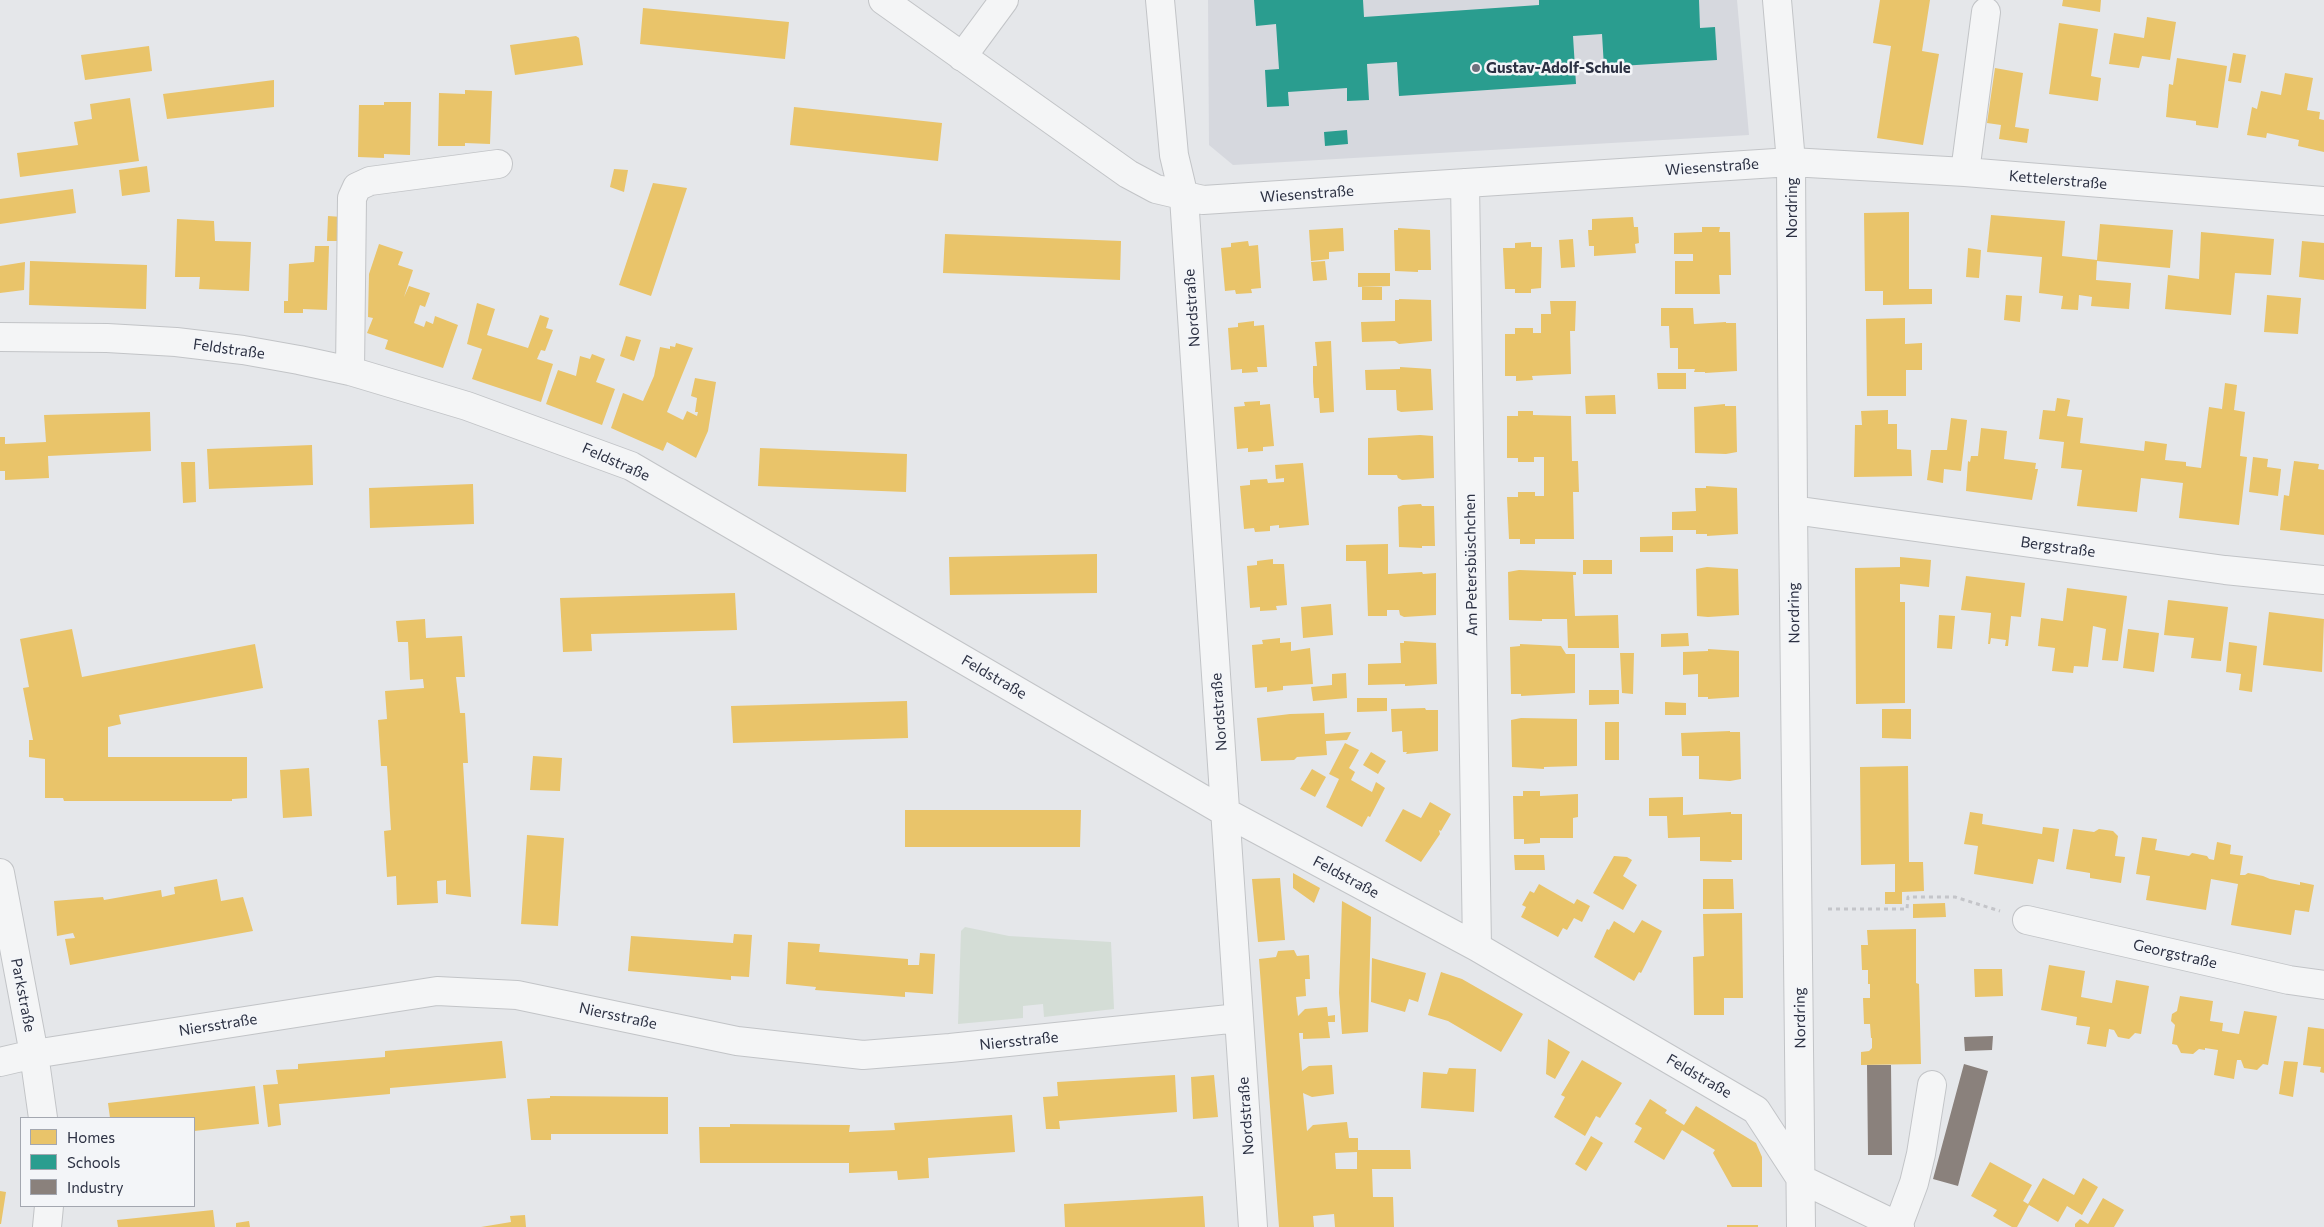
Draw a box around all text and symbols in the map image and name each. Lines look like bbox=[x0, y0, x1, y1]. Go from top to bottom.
place label: Gustav-Adolf-Schule bbox=[1486, 59, 1631, 77]
marker: Gustav-Adolf-Schule bbox=[1470, 62, 1482, 74]
street label: Wiesenstraße bbox=[1664, 155, 1760, 179]
street label: Kettelerstraße bbox=[2008, 167, 2108, 193]
street label: Nordring bbox=[1783, 177, 1801, 239]
street label: Wiesenstraße bbox=[1259, 182, 1355, 206]
street label: Nordstraße bbox=[1180, 268, 1204, 348]
street label: Feldstraße bbox=[192, 335, 266, 363]
street label: Feldstraße bbox=[579, 439, 653, 485]
street label: Am Petersbüschchen bbox=[1461, 494, 1481, 636]
street label: Bergstraße bbox=[2019, 533, 2097, 561]
street label: Nordring bbox=[1784, 582, 1804, 644]
street label: Feldstraße bbox=[958, 651, 1030, 703]
street label: Nordstraße bbox=[1207, 672, 1231, 752]
street label: Feldstraße bbox=[1310, 852, 1382, 902]
street label: Georgstraße bbox=[2131, 936, 2219, 972]
street label: Parkstraße bbox=[7, 956, 39, 1034]
street label: Nordring bbox=[1790, 987, 1810, 1049]
street label: Niersstraße bbox=[577, 999, 659, 1033]
street label: Niersstraße bbox=[177, 1010, 259, 1040]
street label: Niersstraße bbox=[979, 1028, 1059, 1054]
street label: Feldstraße bbox=[1663, 1050, 1735, 1102]
street label: Nordstraße bbox=[1234, 1076, 1258, 1156]
legend bbox=[20, 1117, 195, 1207]
text: Homes bbox=[67, 1128, 115, 1146]
text: Schools bbox=[67, 1153, 120, 1171]
text: Industry bbox=[67, 1178, 124, 1196]

